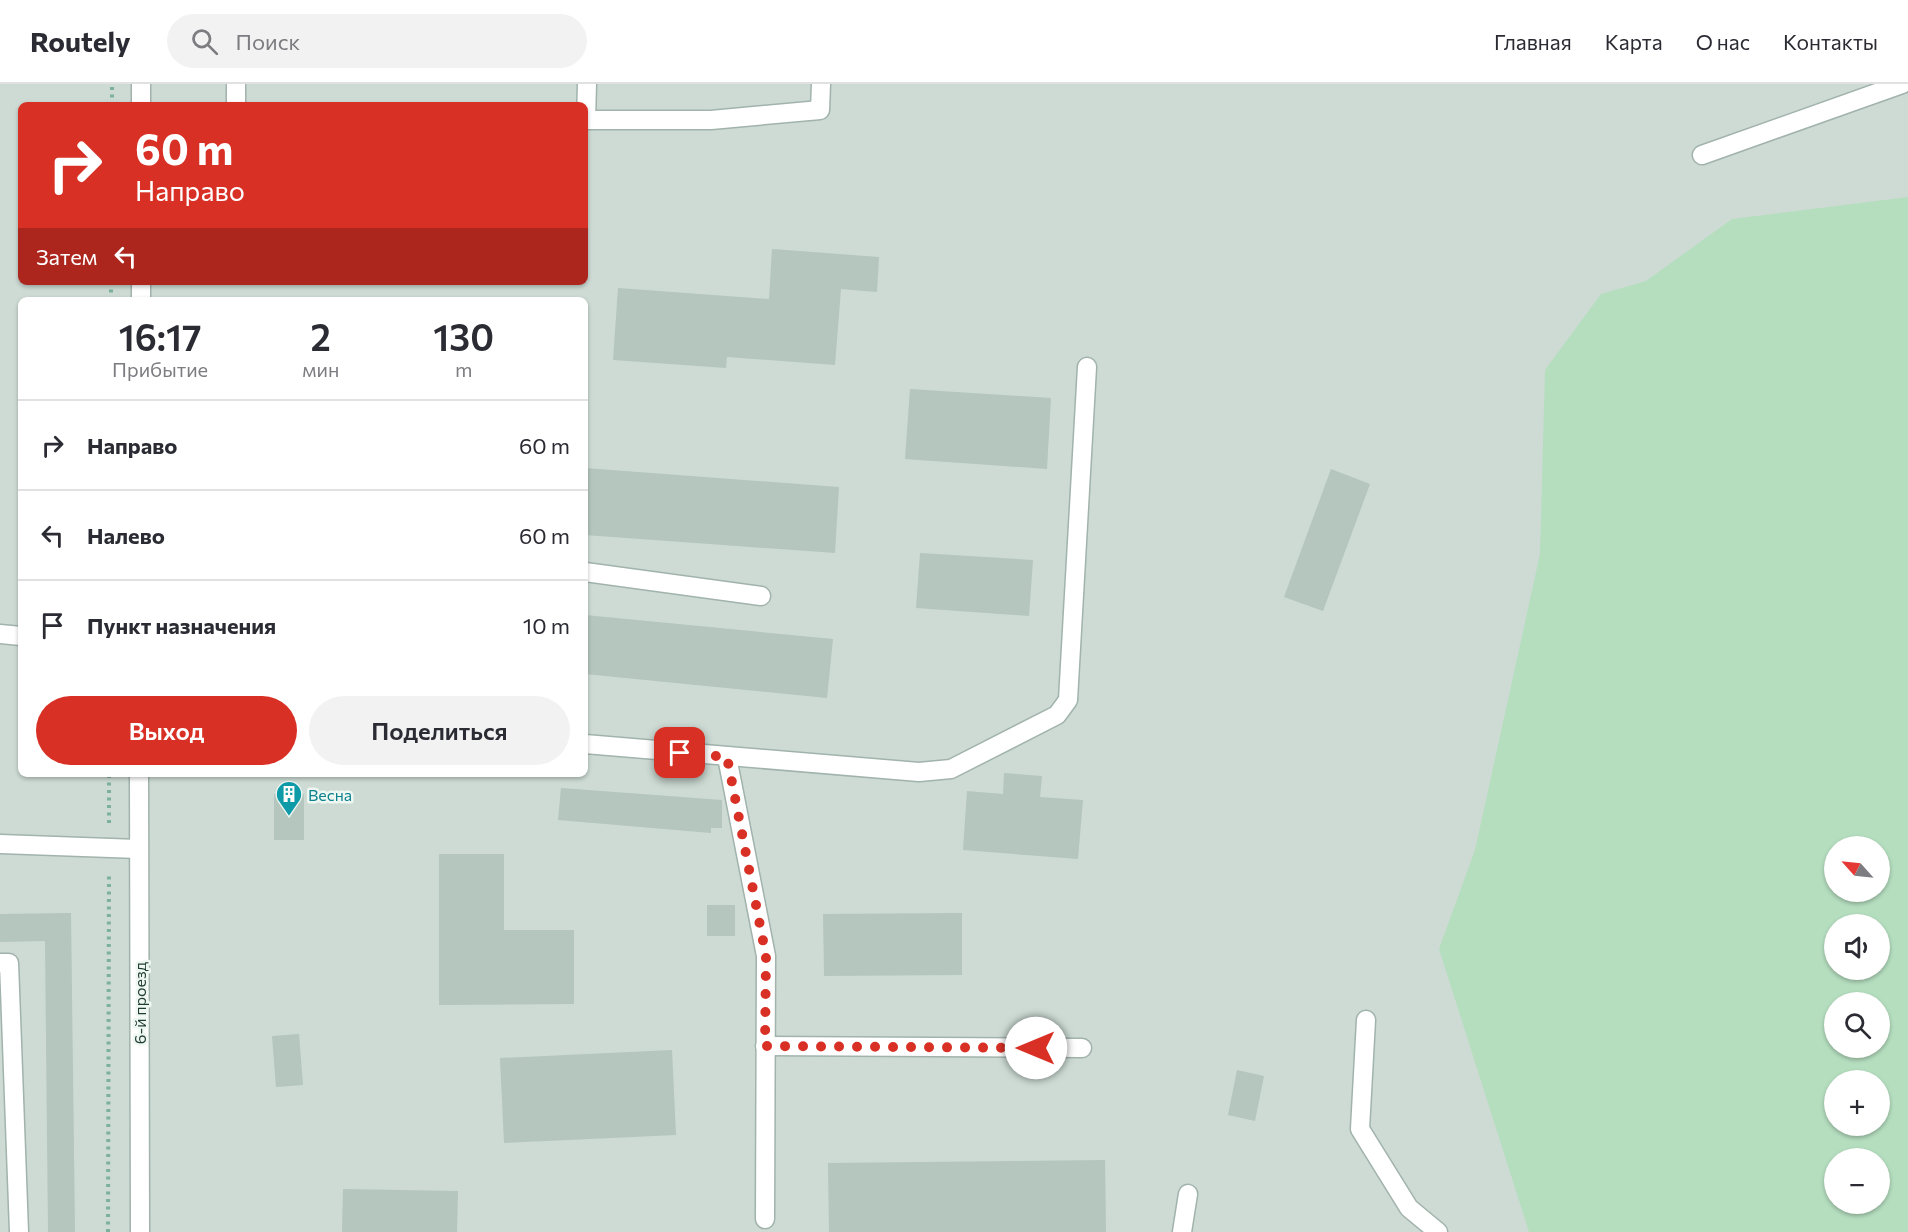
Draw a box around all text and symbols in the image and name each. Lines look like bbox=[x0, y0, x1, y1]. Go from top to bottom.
search box bbox=[167, 14, 587, 68]
text: Routely bbox=[30, 24, 131, 58]
icon: search bbox=[188, 25, 221, 58]
text: Поиск bbox=[236, 28, 300, 55]
text: Главная bbox=[1494, 29, 1572, 54]
text: Карта bbox=[1605, 29, 1663, 54]
text: О нас bbox=[1696, 29, 1750, 54]
text: Контакты bbox=[1783, 29, 1878, 54]
text: 60 m bbox=[135, 122, 234, 174]
icon: right bbox=[36, 126, 114, 204]
text: Направо bbox=[135, 174, 245, 207]
icon: left bbox=[109, 240, 142, 273]
text: Затем bbox=[36, 243, 97, 270]
text: 16:17 bbox=[119, 314, 202, 358]
text: 2 bbox=[311, 314, 331, 358]
text: 130 bbox=[433, 314, 494, 358]
text: Прибытие bbox=[112, 357, 208, 381]
text: мин bbox=[302, 357, 339, 381]
text: m bbox=[455, 357, 472, 381]
icon: right bbox=[36, 429, 69, 462]
text: Направо bbox=[87, 432, 177, 459]
text: 60 m bbox=[519, 432, 570, 459]
icon: left bbox=[36, 519, 69, 552]
text: Налево bbox=[87, 522, 165, 549]
text: 60 m bbox=[519, 522, 570, 549]
icon: arrive bbox=[36, 609, 69, 642]
text: Пункт назначения bbox=[87, 612, 276, 639]
text: 10 m bbox=[523, 612, 570, 639]
button: Выход bbox=[36, 696, 297, 765]
button: Поделиться bbox=[309, 696, 570, 765]
pin bbox=[654, 727, 705, 778]
icon: arrive bbox=[663, 736, 696, 769]
building icon: Весна bbox=[274, 779, 304, 817]
place label: Весна bbox=[308, 785, 352, 804]
north arrow bbox=[1824, 836, 1890, 902]
map controls bbox=[1824, 836, 1890, 1214]
button: sound bbox=[1824, 914, 1890, 980]
street label: 6-й проезд bbox=[130, 961, 149, 1044]
button: search bbox=[1824, 992, 1890, 1058]
position arrow bbox=[1004, 1016, 1068, 1080]
button: + bbox=[1824, 1070, 1890, 1136]
button: − bbox=[1824, 1148, 1890, 1214]

